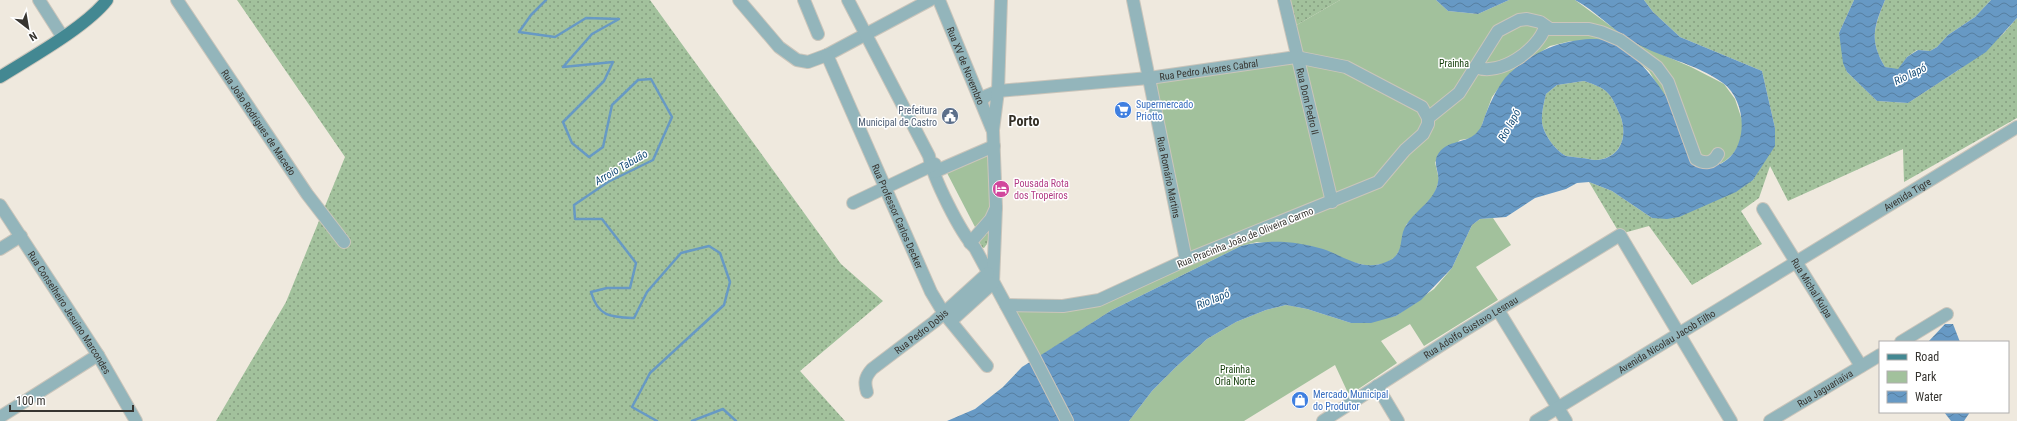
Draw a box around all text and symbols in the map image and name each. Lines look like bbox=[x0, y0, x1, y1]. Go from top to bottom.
north arrow bbox=[8, 8, 48, 48]
street label: Rua XV de Novembro bbox=[945, 25, 986, 106]
text: N bbox=[26, 29, 39, 44]
street label: Rua Pedro Alvares Cabral bbox=[1159, 57, 1259, 82]
park label: Prainha bbox=[1439, 58, 1469, 69]
water label: Rio Iapó bbox=[1892, 61, 1929, 88]
street label: Rua João Rodrigues de Macedo bbox=[219, 67, 298, 177]
street label: Rua Dom Pedro II bbox=[1294, 67, 1321, 136]
place label: Supermercado Priotto bbox=[1136, 99, 1193, 122]
supermarket icon: Supermercado Priotto bbox=[1113, 100, 1133, 120]
place label: Prefeitura Municipal de Castro bbox=[858, 105, 937, 128]
public building icon: Prefeitura Municipal de Castro bbox=[940, 106, 960, 126]
water label: Rio Iapó bbox=[1495, 106, 1524, 143]
district label: Porto bbox=[1009, 113, 1039, 129]
street label: Rua Romário Martins bbox=[1155, 136, 1182, 220]
water label: Arroio Tabuão bbox=[592, 147, 650, 188]
street label: Rua Professor Carlos Decker bbox=[870, 162, 925, 270]
street label: Avenida Tigre bbox=[1882, 176, 1933, 213]
place label: Pousada Rota dos Tropeiros bbox=[1014, 178, 1069, 201]
hotel icon: Pousada Rota dos Tropeiros bbox=[991, 179, 1011, 199]
street label: Rua Pracinha João de Oliveira Carmo bbox=[1176, 205, 1315, 270]
street label: Rua Conselheiro Jesuino Marcondes bbox=[26, 249, 113, 376]
street label: Rua Michal Kulpa bbox=[1789, 256, 1835, 320]
water label: Rio Iapó bbox=[1195, 287, 1232, 312]
street label: Rua Adolfo Gustavo Lesnau bbox=[1422, 294, 1520, 361]
street label: Rua Pedro Dobis bbox=[892, 307, 951, 356]
street label: Avenida Nicolau Jacob Filho bbox=[1616, 308, 1717, 375]
legend bbox=[1879, 341, 2009, 413]
text: Road bbox=[1915, 350, 1939, 364]
park label: Prainha Orla Norte bbox=[1215, 364, 1256, 387]
street label: Rua Jaguariaíva bbox=[1795, 367, 1855, 409]
text: Park bbox=[1915, 370, 1937, 384]
scale bar bbox=[10, 387, 133, 413]
place label: Mercado Municipal do Produtor bbox=[1313, 389, 1388, 412]
shop icon: Mercado Municipal do Produtor bbox=[1290, 390, 1310, 410]
text: Water bbox=[1915, 390, 1943, 404]
text: 100 m bbox=[16, 394, 46, 408]

